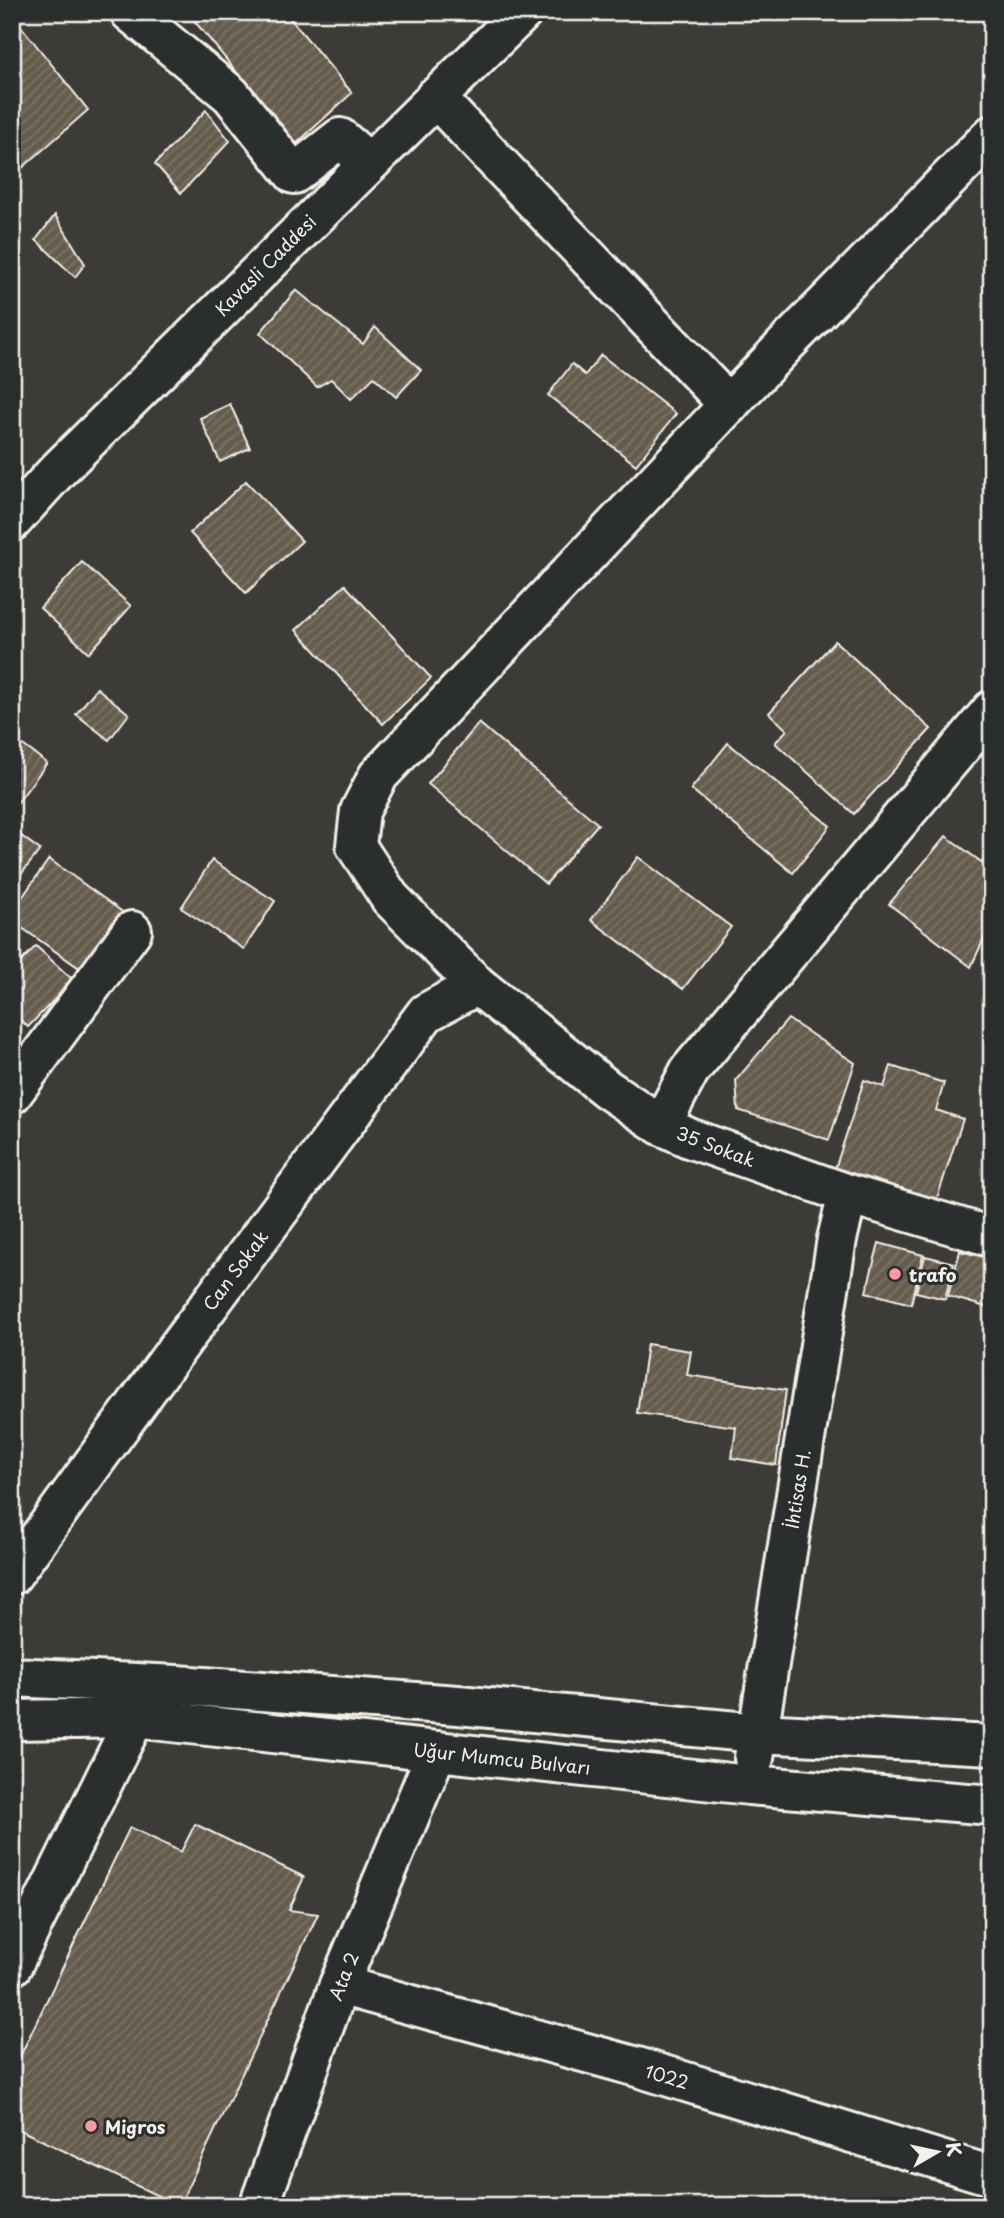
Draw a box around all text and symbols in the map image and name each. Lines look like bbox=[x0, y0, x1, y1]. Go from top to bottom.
street label: Kavasli Caddesi bbox=[208, 208, 322, 322]
street label: 35 Sokak bbox=[673, 1119, 759, 1173]
street label: Can Sokak bbox=[196, 1224, 274, 1316]
place label: trafo bbox=[909, 1261, 957, 1288]
marker: trafo bbox=[887, 1266, 903, 1282]
street label: İhtisas H. bbox=[777, 1447, 817, 1531]
street label: Uğur Mumcu Bulvarı bbox=[412, 1735, 592, 1781]
street label: Ata 2 bbox=[321, 1948, 365, 2004]
street label: 1022 bbox=[642, 2057, 692, 2095]
place label: Migros bbox=[105, 2113, 166, 2140]
north arrow bbox=[902, 2116, 972, 2186]
marker: Migros bbox=[83, 2118, 99, 2134]
text: K bbox=[940, 2140, 970, 2158]

